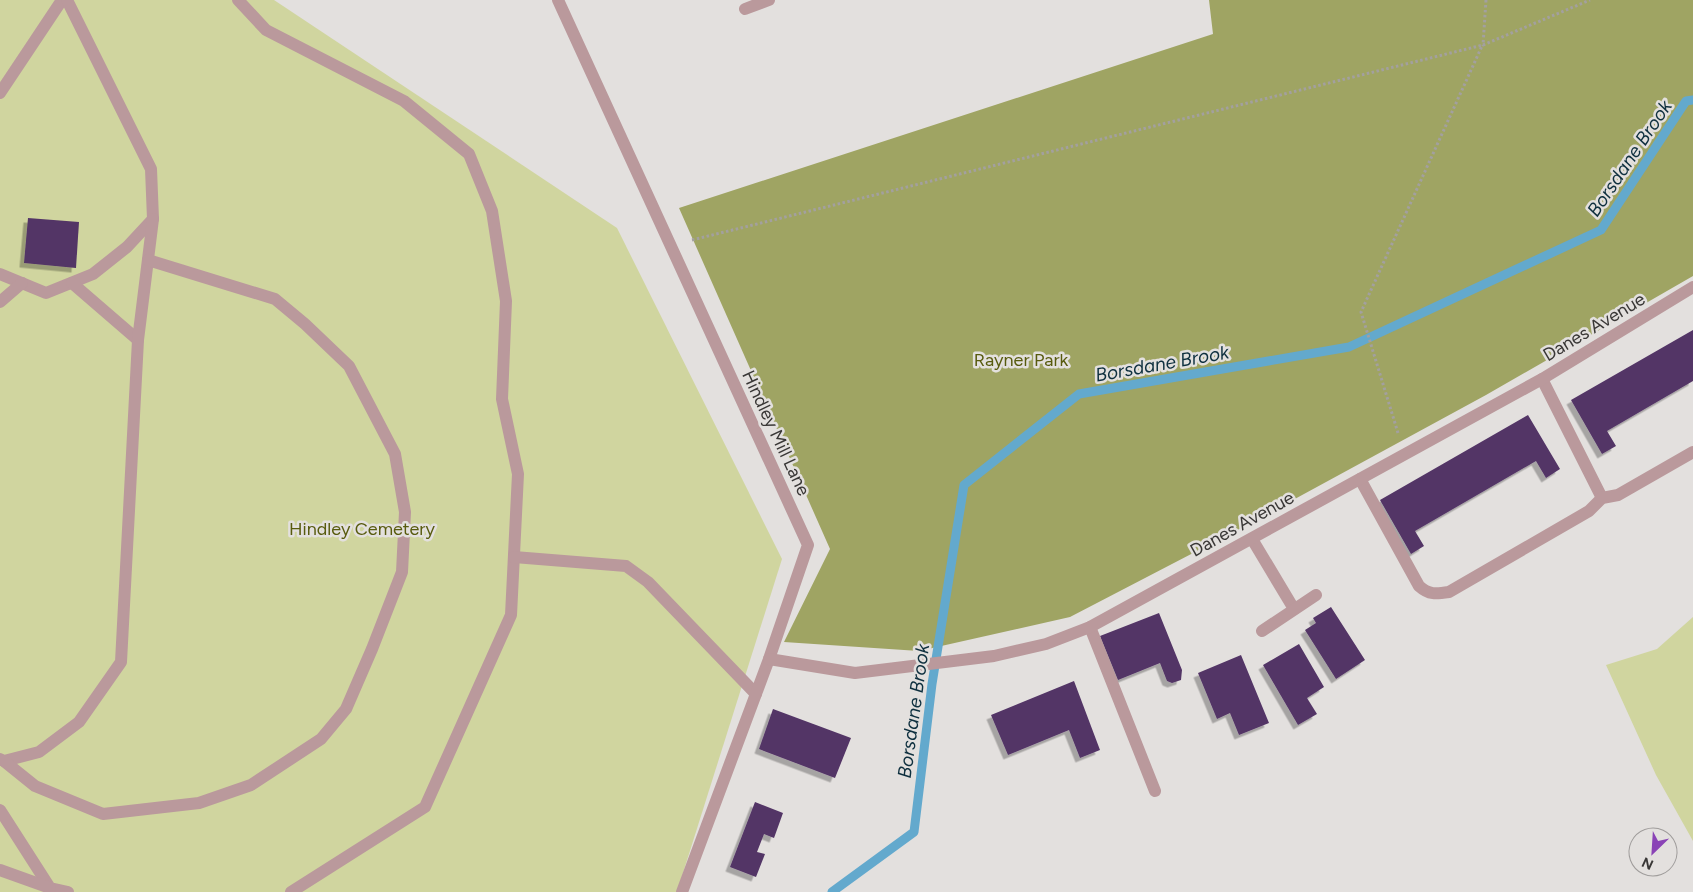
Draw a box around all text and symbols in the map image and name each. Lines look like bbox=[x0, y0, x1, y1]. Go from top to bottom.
water label: Borsdane Brook bbox=[1582, 95, 1677, 221]
street label: Danes Avenue bbox=[1539, 288, 1649, 366]
water label: Borsdane Brook bbox=[1093, 340, 1232, 387]
park label: Rayner Park bbox=[974, 349, 1068, 371]
street label: Hindley Mill Lane bbox=[737, 367, 815, 499]
street label: Danes Avenue bbox=[1186, 486, 1298, 562]
park label: Hindley Cemetery bbox=[289, 518, 435, 540]
water label: Borsdane Brook bbox=[893, 642, 934, 780]
north arrow bbox=[1628, 827, 1678, 877]
text: N bbox=[1639, 853, 1656, 873]

